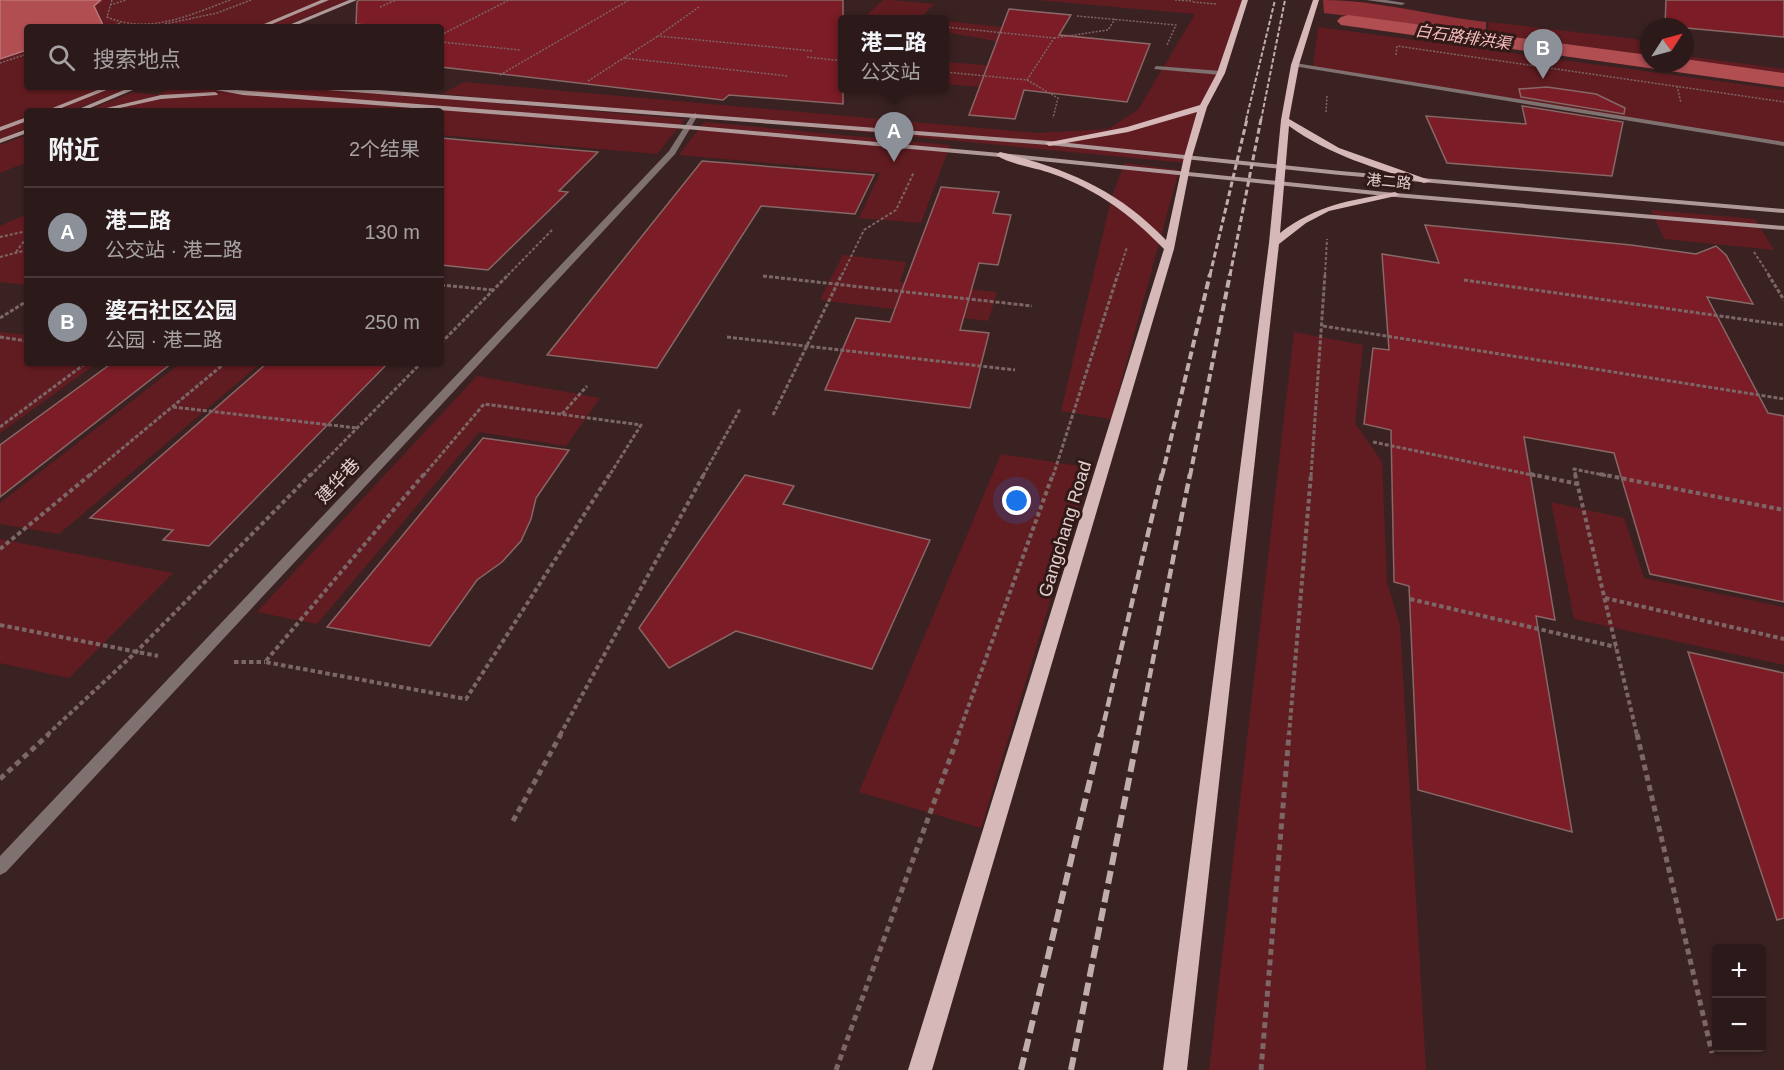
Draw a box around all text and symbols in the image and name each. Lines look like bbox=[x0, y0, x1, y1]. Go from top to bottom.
popup bbox=[838, 15, 949, 93]
north arrow bbox=[1640, 18, 1694, 72]
water label: 白石路排洪渠 bbox=[1414, 22, 1514, 52]
search box bbox=[24, 24, 444, 90]
pin: B bbox=[1524, 29, 1562, 79]
text: 港二路 bbox=[860, 30, 927, 55]
icon: search bbox=[45, 41, 78, 74]
text: 搜索地点 bbox=[93, 47, 181, 72]
text: 公交站 bbox=[860, 61, 920, 83]
pin: A bbox=[874, 112, 914, 162]
text: 附近 bbox=[48, 135, 100, 165]
text: 2个结果 bbox=[349, 138, 420, 160]
street label: 港二路 bbox=[1366, 171, 1412, 191]
text: 港二路 bbox=[105, 208, 171, 233]
text: A bbox=[60, 221, 75, 243]
text: 130 m bbox=[364, 221, 420, 243]
text: 公交站 · 港二路 bbox=[105, 239, 243, 261]
text: 婆石社区公园 bbox=[105, 298, 237, 323]
text: B bbox=[60, 311, 75, 333]
text: 250 m bbox=[364, 311, 420, 333]
text: 公园 · 港二路 bbox=[105, 329, 223, 351]
street label: 建华巷 bbox=[312, 454, 364, 508]
street label: Gangchang Road bbox=[1035, 459, 1095, 599]
your location bbox=[1002, 486, 1031, 515]
map controls bbox=[1712, 944, 1766, 1052]
button: + bbox=[1712, 944, 1766, 998]
button: − bbox=[1712, 998, 1766, 1052]

